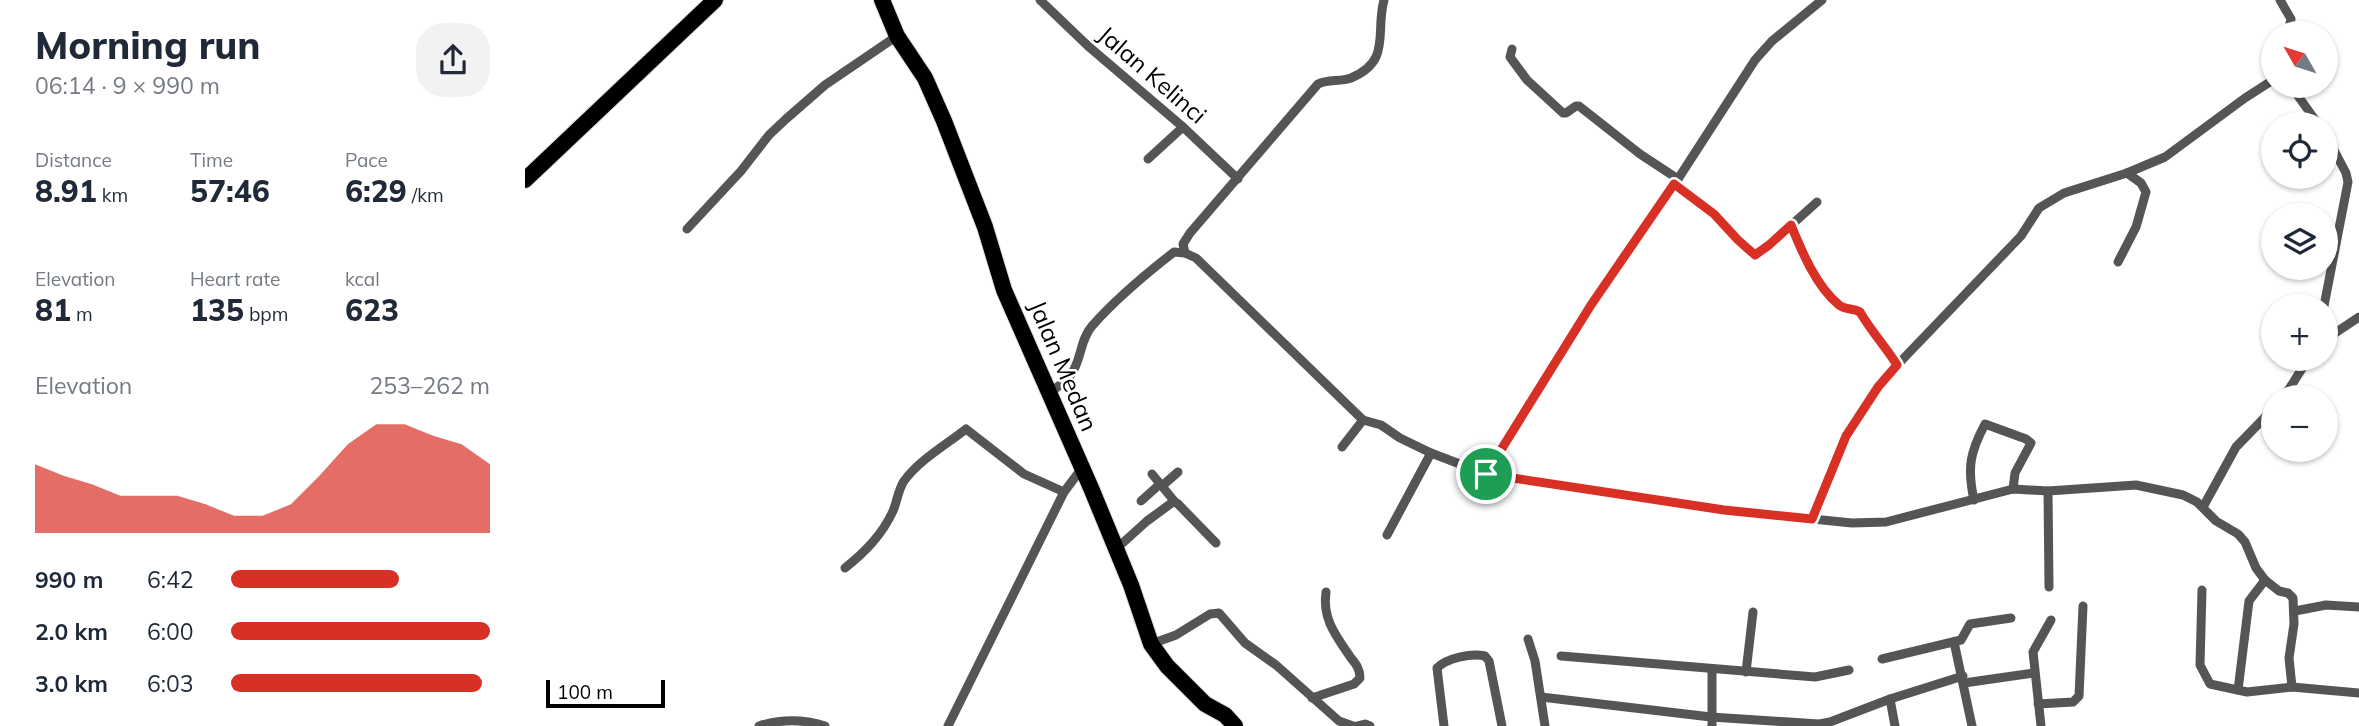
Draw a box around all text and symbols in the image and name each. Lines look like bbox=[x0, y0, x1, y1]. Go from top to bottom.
street label: Jalan Kelinci bbox=[1092, 19, 1213, 129]
text: Morning run bbox=[35, 21, 261, 69]
north arrow bbox=[2261, 21, 2338, 98]
map controls bbox=[2261, 21, 2338, 462]
button: share bbox=[416, 23, 490, 97]
text: 06:14 · 9 × 990 m bbox=[35, 71, 220, 100]
button: locate bbox=[2261, 112, 2338, 189]
text: Distance bbox=[35, 148, 112, 172]
text: Time bbox=[190, 148, 233, 172]
text: Pace bbox=[345, 148, 388, 172]
text: 8.91 bbox=[35, 172, 97, 210]
text: 57:46 bbox=[190, 172, 270, 210]
text: 6:29 bbox=[345, 172, 407, 210]
text: km bbox=[97, 183, 128, 207]
text: /km bbox=[407, 183, 444, 207]
button: layers bbox=[2261, 203, 2338, 280]
text: Elevation bbox=[35, 267, 115, 291]
text: Heart rate bbox=[190, 267, 280, 291]
text: kcal bbox=[345, 267, 380, 291]
text: 81 bbox=[35, 291, 71, 329]
text: 135 bbox=[190, 291, 244, 329]
text: 623 bbox=[345, 291, 399, 329]
button: + bbox=[2261, 294, 2338, 371]
street label: Jalan Medan bbox=[1023, 296, 1105, 436]
text: m bbox=[71, 302, 93, 326]
text: bpm bbox=[244, 302, 288, 326]
text: Elevation bbox=[35, 371, 132, 400]
text: 253–262 m bbox=[369, 371, 490, 400]
button: − bbox=[2261, 385, 2338, 462]
pin bbox=[1456, 444, 1516, 504]
icon: arrive bbox=[1467, 455, 1505, 493]
text: 990 m bbox=[35, 565, 103, 594]
text: 6:42 bbox=[147, 565, 194, 594]
text: 2.0 km bbox=[35, 617, 108, 646]
text: 6:00 bbox=[147, 617, 194, 646]
text: 3.0 km bbox=[35, 669, 108, 698]
text: 6:03 bbox=[147, 669, 194, 698]
scale bar bbox=[546, 677, 665, 709]
text: 100 m bbox=[557, 680, 613, 704]

